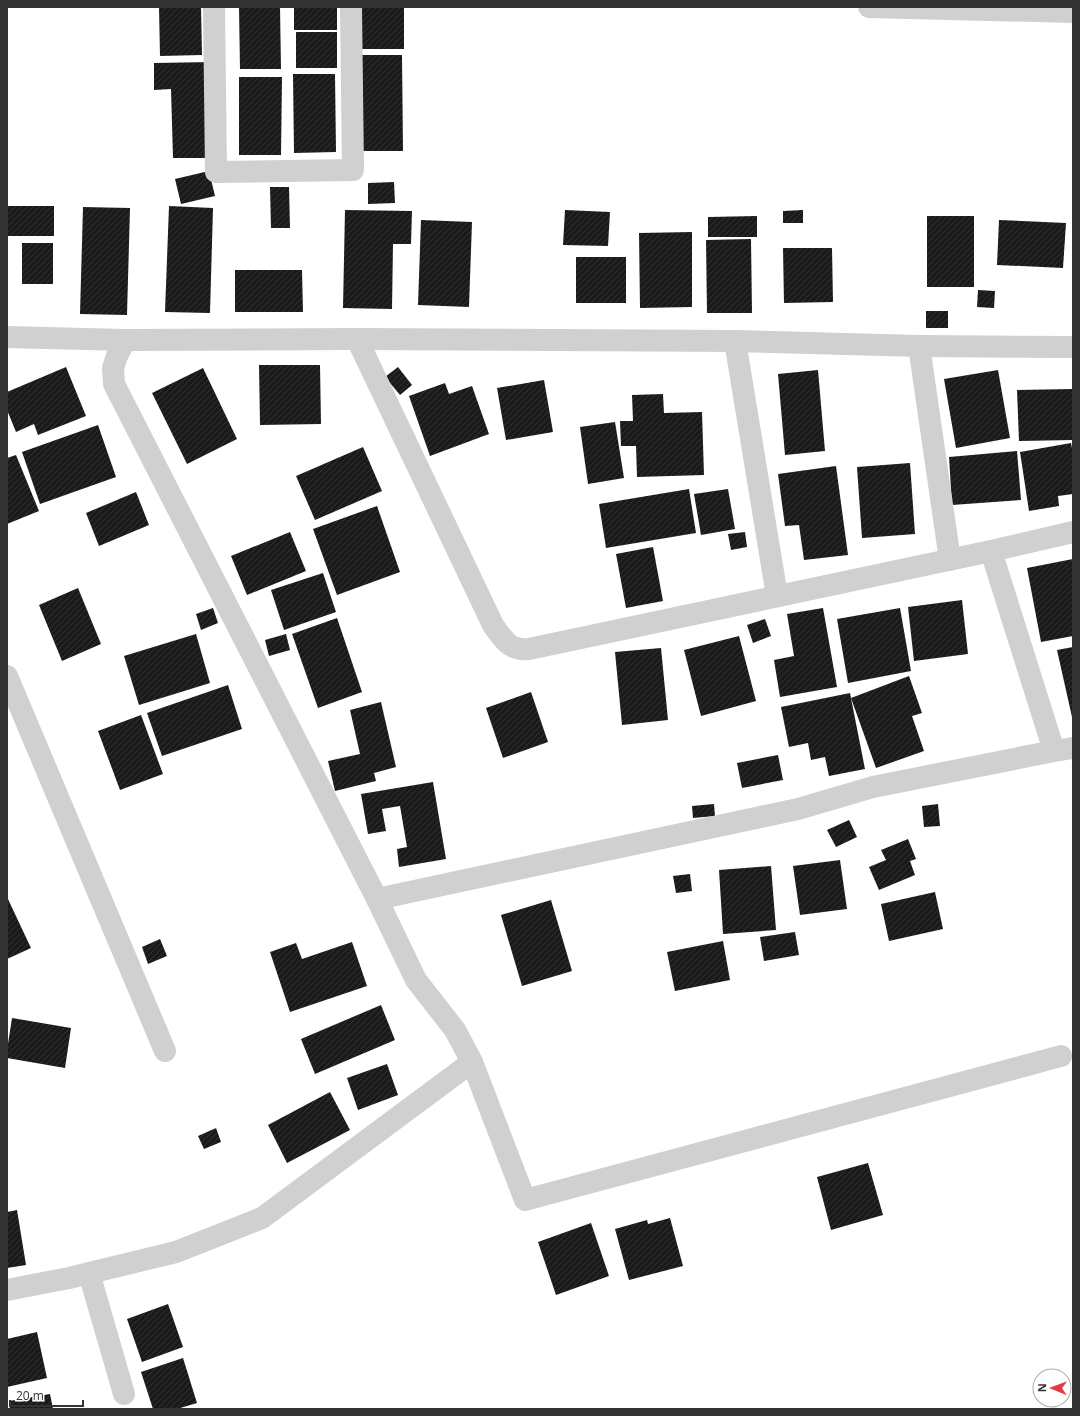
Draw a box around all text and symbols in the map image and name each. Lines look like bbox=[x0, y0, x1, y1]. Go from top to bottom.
north arrow bbox=[1032, 1368, 1072, 1408]
scale bar bbox=[10, 1382, 83, 1408]
text: N bbox=[1034, 1383, 1049, 1392]
text: 20 m bbox=[16, 1387, 44, 1404]

